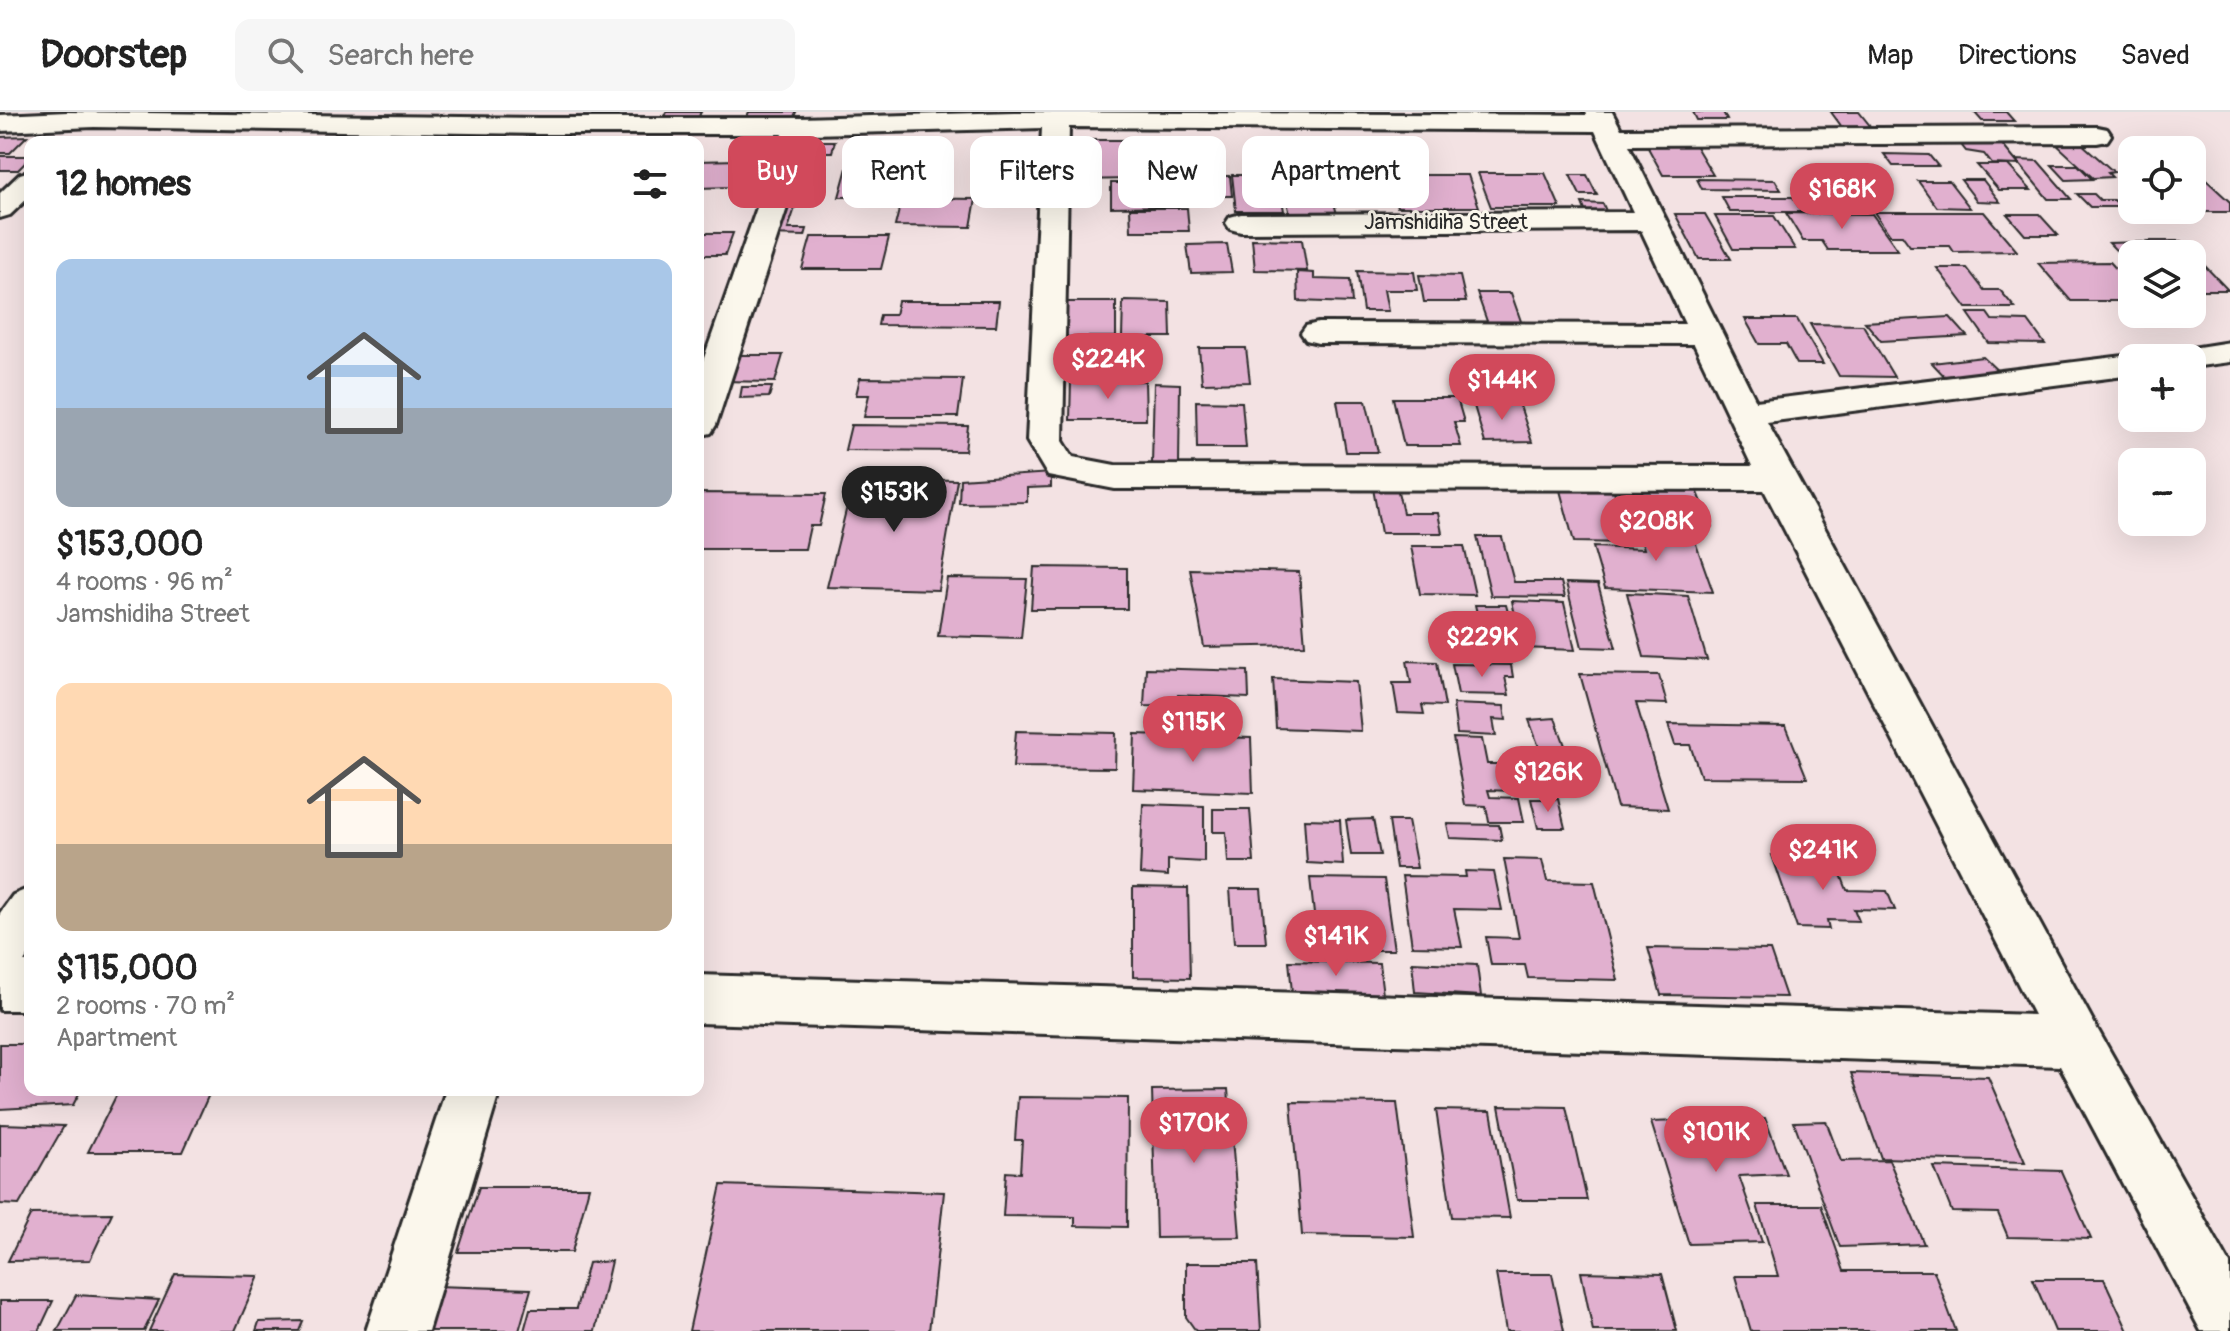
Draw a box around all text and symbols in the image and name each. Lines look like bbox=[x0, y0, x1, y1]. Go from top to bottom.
search box bbox=[235, 19, 795, 91]
text: Doorstep bbox=[40, 31, 187, 79]
icon: search bbox=[263, 33, 307, 77]
text: Search here bbox=[327, 37, 474, 74]
text: Map bbox=[1867, 38, 1914, 73]
text: Directions bbox=[1958, 38, 2077, 73]
text: Saved bbox=[2121, 38, 2190, 73]
chip: Buy bbox=[728, 136, 826, 208]
chip: Rent bbox=[842, 136, 954, 208]
chip: Filters bbox=[970, 136, 1102, 208]
chip: New bbox=[1118, 136, 1226, 208]
chip: Apartment bbox=[1242, 136, 1429, 208]
map controls bbox=[2118, 136, 2206, 536]
button: locate bbox=[2118, 136, 2206, 224]
icon: filters bbox=[628, 162, 672, 206]
text: 12 homes bbox=[56, 163, 191, 206]
pin: $168K bbox=[1786, 163, 1898, 231]
text: $168K bbox=[1808, 173, 1876, 205]
street label: Jamshidiha Street bbox=[1364, 208, 1528, 236]
button: layers bbox=[2118, 240, 2206, 328]
icon: home bbox=[292, 311, 436, 455]
pin: $224K bbox=[1052, 333, 1164, 401]
text: $224K bbox=[1071, 343, 1145, 375]
button: + bbox=[2118, 344, 2206, 432]
pin: $144K bbox=[1446, 354, 1558, 422]
text: $144K bbox=[1467, 364, 1537, 396]
button: − bbox=[2118, 448, 2206, 536]
pin: $153K bbox=[838, 466, 950, 534]
text: $153K bbox=[860, 476, 928, 508]
pin: $208K bbox=[1600, 495, 1712, 563]
text: $208K bbox=[1618, 505, 1694, 537]
text: $153,000 bbox=[56, 523, 203, 566]
text: 4 rooms · 96 m² bbox=[56, 566, 233, 598]
text: Jamshidiha Street bbox=[56, 598, 250, 630]
pin: $229K bbox=[1426, 611, 1538, 679]
text: $229K bbox=[1446, 621, 1518, 653]
pin: $115K bbox=[1137, 696, 1249, 764]
text: $115K bbox=[1161, 706, 1225, 738]
icon: home bbox=[292, 735, 436, 879]
pin: $126K bbox=[1492, 746, 1604, 814]
text: $126K bbox=[1513, 756, 1583, 788]
pin: $241K bbox=[1767, 824, 1879, 892]
text: $241K bbox=[1788, 834, 1858, 866]
pin: $141K bbox=[1280, 910, 1392, 978]
text: $141K bbox=[1303, 920, 1369, 952]
text: $115,000 bbox=[56, 947, 198, 990]
text: 2 rooms · 70 m² bbox=[56, 990, 235, 1022]
text: Apartment bbox=[56, 1022, 177, 1054]
pin: $170K bbox=[1138, 1097, 1250, 1165]
pin: $101K bbox=[1660, 1106, 1772, 1174]
text: $170K bbox=[1158, 1107, 1230, 1139]
text: $101K bbox=[1682, 1116, 1750, 1148]

